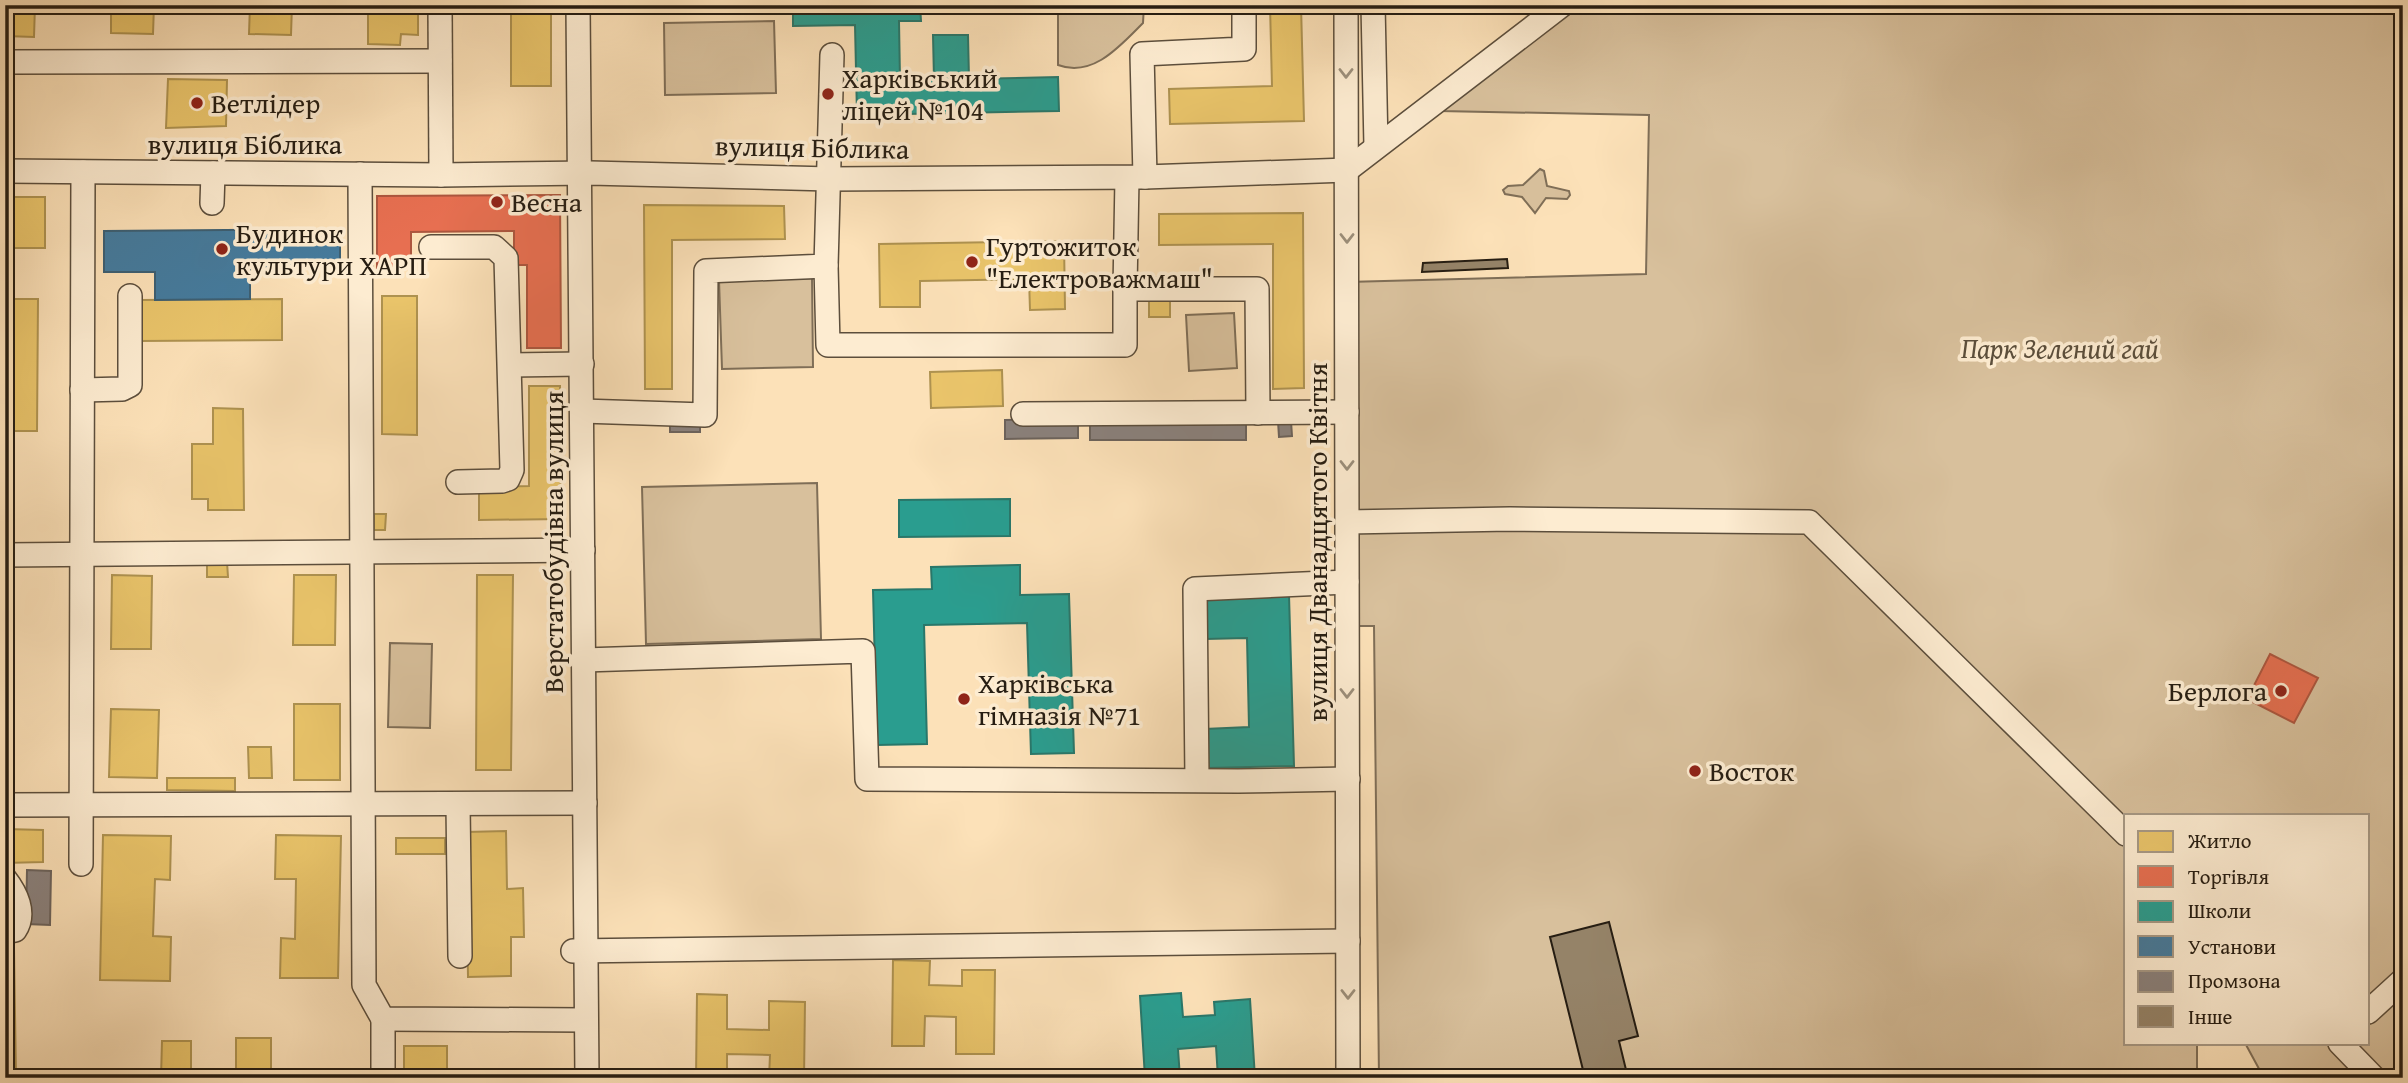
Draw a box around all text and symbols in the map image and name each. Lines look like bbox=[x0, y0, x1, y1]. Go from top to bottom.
place label: Харківський ліцей №104 bbox=[842, 57, 998, 130]
one-way arrow bbox=[1338, 69, 1354, 79]
place label: Ветлідер bbox=[211, 82, 320, 123]
marker: Харківський ліцей №104 bbox=[820, 86, 836, 102]
marker: Ветлідер bbox=[189, 95, 205, 111]
street label: вулиця Біблика bbox=[148, 123, 343, 164]
street label: вулиця Біблика bbox=[714, 124, 910, 169]
place label: Весна bbox=[511, 181, 583, 222]
marker: Весна bbox=[489, 194, 505, 210]
place label: Будинок культури ХАРП bbox=[236, 212, 427, 285]
place label: Гуртожиток "Електроважмаш" bbox=[986, 225, 1213, 298]
one-way arrow bbox=[1339, 233, 1355, 244]
marker: Будинок культури ХАРП bbox=[214, 241, 230, 257]
marker: Гуртожиток "Електроважмаш" bbox=[964, 254, 980, 270]
park label: Парк Зелений гай bbox=[1961, 327, 2159, 368]
street label: вулиця Дванадцятого Квітня bbox=[1296, 363, 1337, 721]
street label: Верстатобудівна вулиця bbox=[532, 391, 573, 693]
one-way arrow bbox=[1339, 461, 1355, 471]
place label: Харківська гімназія №71 bbox=[978, 662, 1141, 735]
place label: Берлога bbox=[2168, 670, 2268, 711]
marker: Берлога bbox=[2273, 683, 2289, 699]
one-way arrow bbox=[1339, 688, 1355, 699]
marker: Харківська гімназія №71 bbox=[956, 691, 972, 707]
place label: Восток bbox=[1709, 750, 1794, 791]
marker: Восток bbox=[1687, 763, 1703, 779]
legend bbox=[2124, 814, 2370, 1044]
text: Житло bbox=[2187, 825, 2252, 856]
text: Торгівля bbox=[2188, 861, 2269, 892]
text: Школи bbox=[2188, 895, 2251, 926]
text: Установи bbox=[2188, 931, 2276, 962]
text: Промзона bbox=[2188, 965, 2281, 996]
one-way arrow bbox=[1340, 989, 1356, 1000]
text: Інше bbox=[2188, 1001, 2233, 1032]

